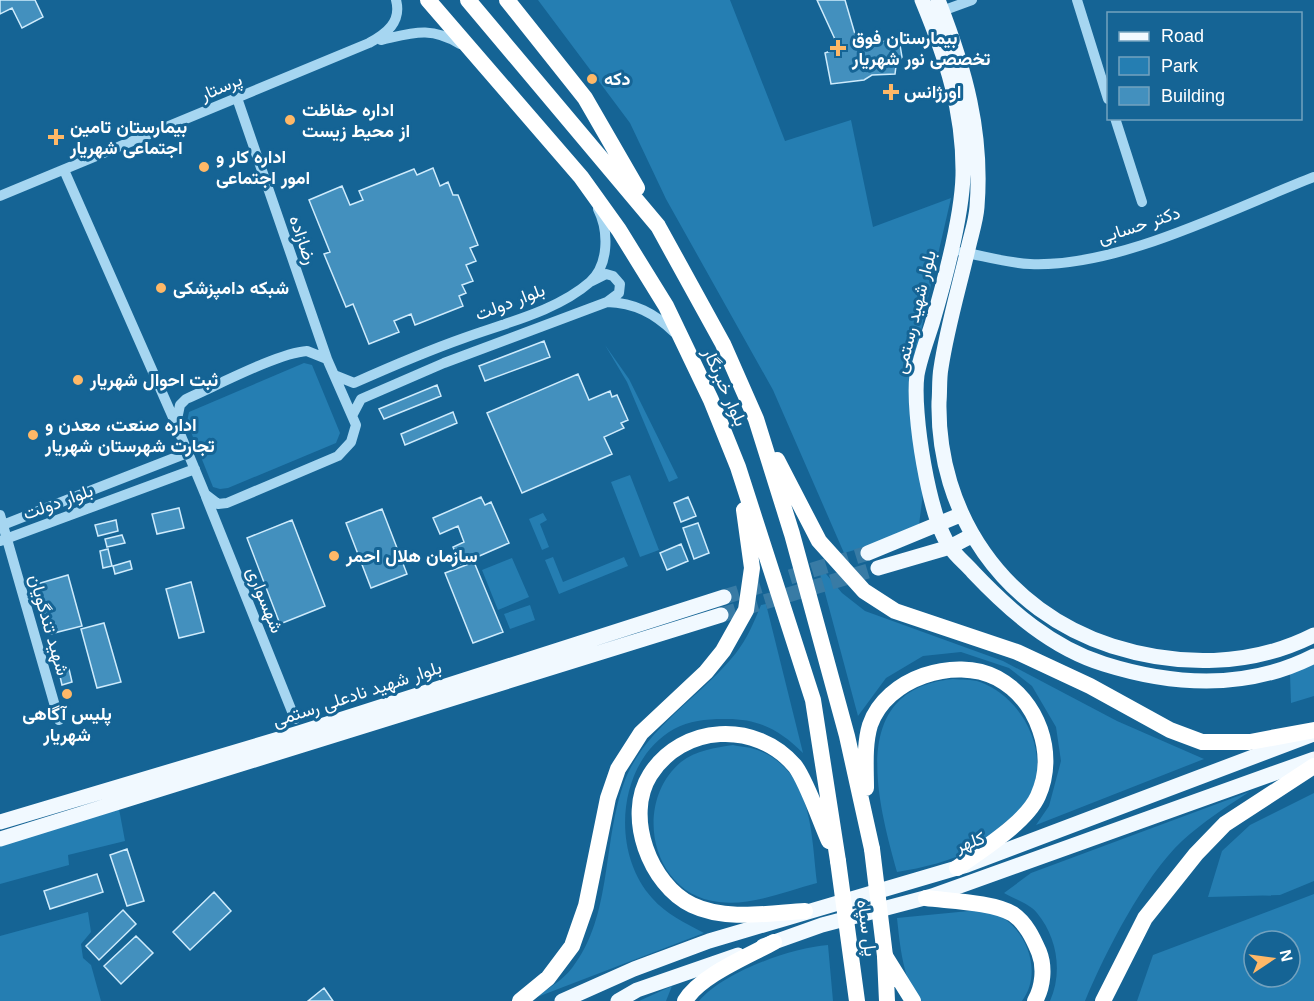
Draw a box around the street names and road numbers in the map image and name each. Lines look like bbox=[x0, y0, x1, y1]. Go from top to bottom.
street label: پرستار bbox=[196, 69, 246, 107]
street label: دکتر حسابی bbox=[1095, 202, 1183, 249]
street label: رضازاده bbox=[284, 213, 321, 268]
street label: بلوار شهید رستمی bbox=[890, 248, 941, 376]
street label: بلوار دولت bbox=[472, 280, 548, 325]
street label: بلوار خبرنگار bbox=[698, 344, 751, 430]
street label: بلوار دولت bbox=[20, 480, 96, 525]
street label: شهسواری bbox=[242, 564, 287, 636]
street label: شهید تندگویان bbox=[24, 572, 73, 678]
street label: بلوار شهید نادعلی رستمی bbox=[270, 657, 444, 732]
street label: کلهر bbox=[952, 828, 988, 858]
street label: پل سپاه bbox=[851, 898, 881, 958]

